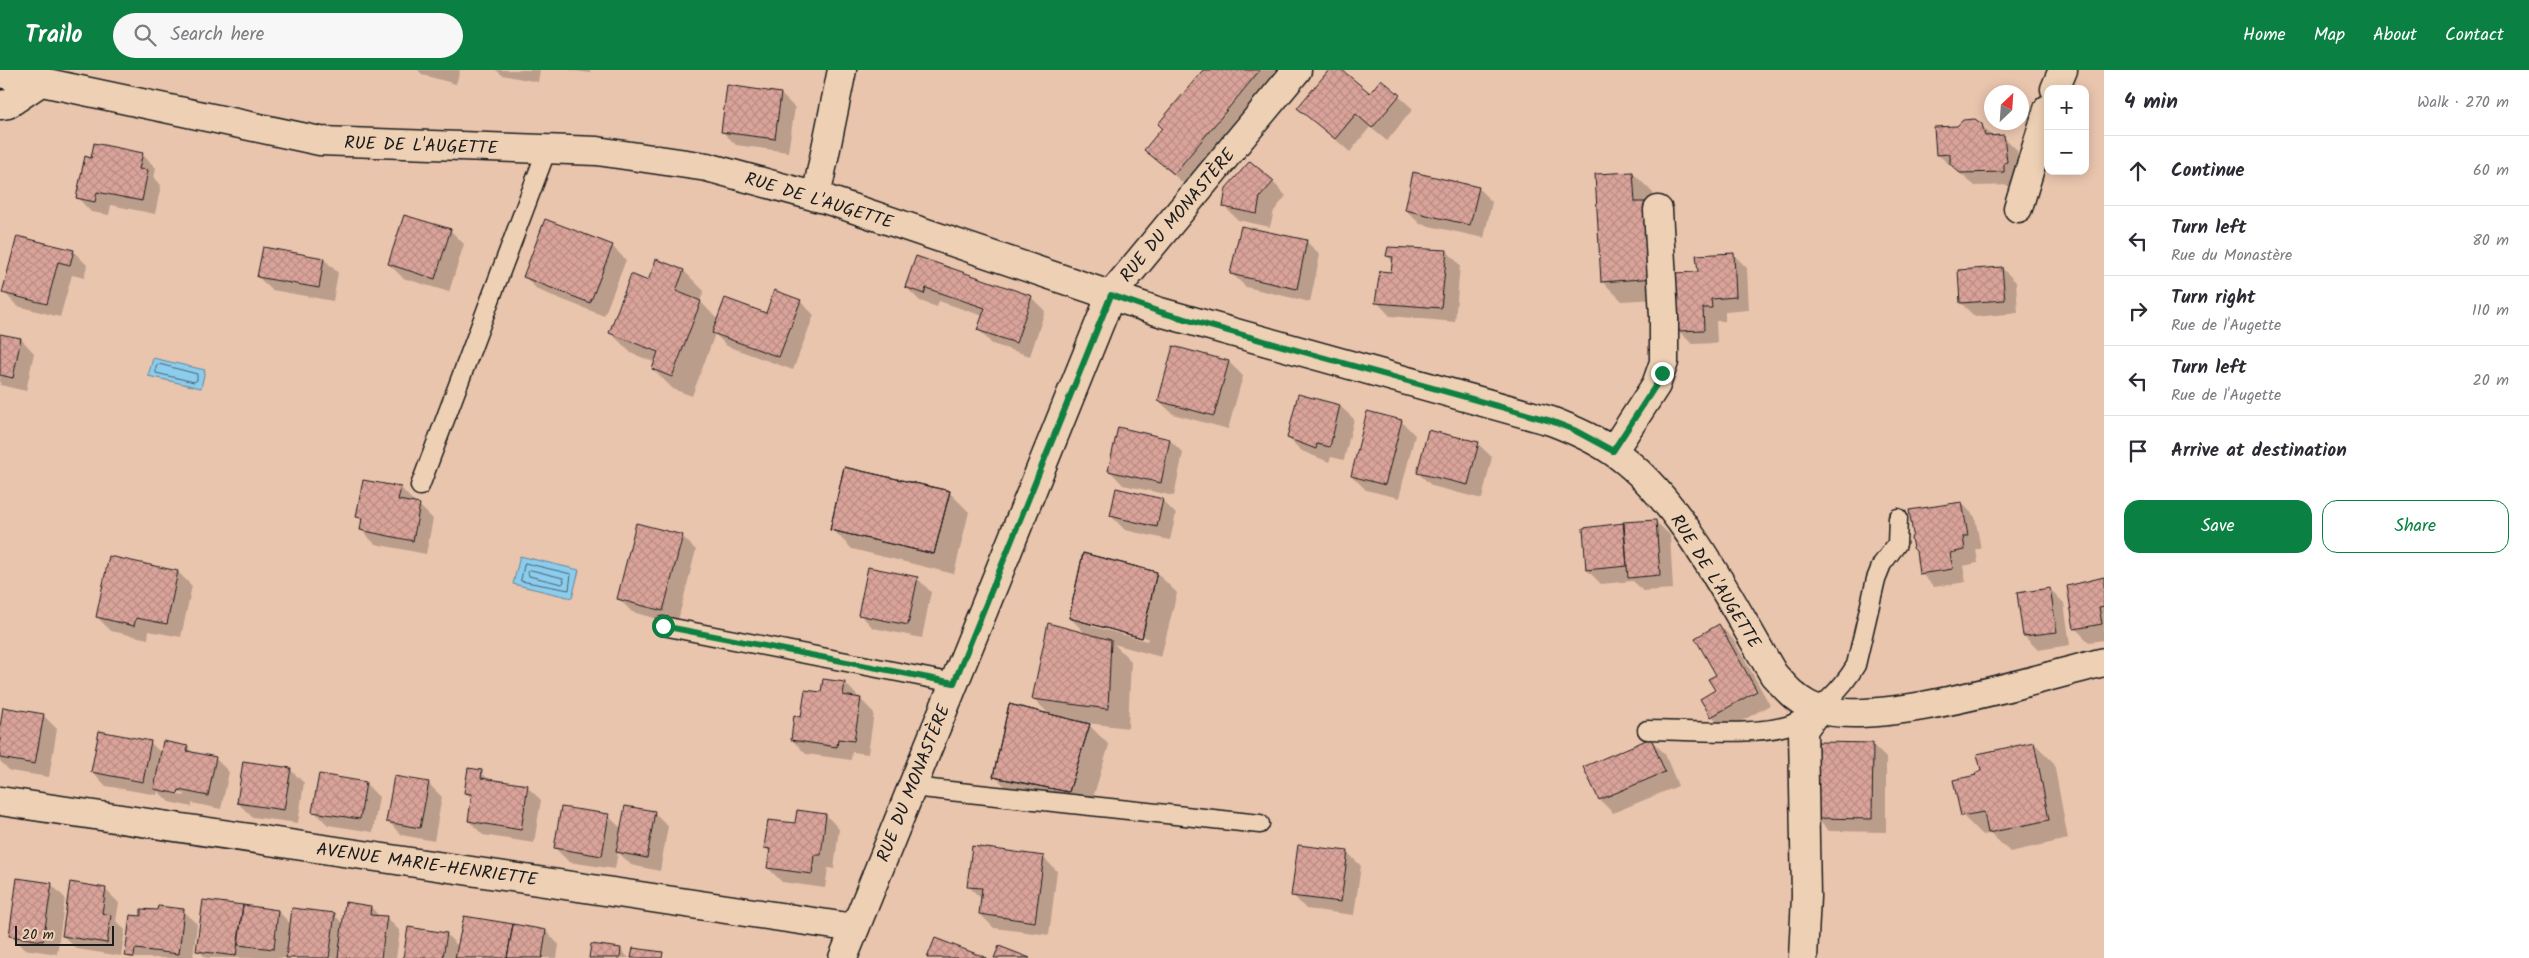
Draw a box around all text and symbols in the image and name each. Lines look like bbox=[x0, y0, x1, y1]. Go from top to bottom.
search box bbox=[113, 13, 463, 58]
text: Trailo bbox=[25, 16, 83, 55]
text: Search here bbox=[171, 20, 264, 50]
icon: search bbox=[131, 21, 159, 49]
text: Home bbox=[2243, 21, 2286, 50]
text: Map bbox=[2314, 21, 2345, 50]
text: About bbox=[2373, 21, 2417, 50]
text: Contact bbox=[2445, 21, 2504, 50]
north arrow bbox=[1984, 85, 2029, 130]
map controls bbox=[2044, 85, 2089, 175]
button: + bbox=[2044, 85, 2089, 130]
text: 4 min bbox=[2124, 86, 2178, 119]
text: Walk · 270 m bbox=[2417, 90, 2509, 115]
street label: RUE DE L'AUGETTE bbox=[344, 129, 499, 164]
button: − bbox=[2044, 130, 2089, 175]
street label: RUE DU MONASTÈRE bbox=[1113, 142, 1243, 290]
text: Continue bbox=[2171, 156, 2244, 186]
icon: ahead bbox=[2124, 157, 2152, 185]
text: 60 m bbox=[2473, 158, 2509, 183]
street label: RUE DE L'AUGETTE bbox=[741, 165, 897, 238]
text: Turn left bbox=[2171, 213, 2246, 243]
icon: left bbox=[2124, 227, 2152, 255]
text: 80 m bbox=[2472, 228, 2509, 253]
text: Rue du Monastère bbox=[2171, 243, 2292, 268]
text: Turn right bbox=[2171, 283, 2256, 313]
icon: right bbox=[2124, 297, 2152, 325]
text: 110 m bbox=[2472, 298, 2509, 323]
text: Rue de l'Augette bbox=[2171, 313, 2281, 338]
text: Turn left bbox=[2171, 353, 2246, 383]
route end bbox=[1651, 362, 1674, 385]
icon: left bbox=[2124, 367, 2152, 395]
text: 20 m bbox=[2473, 368, 2509, 393]
text: Rue de l'Augette bbox=[2171, 383, 2281, 408]
text: Arrive at destination bbox=[2171, 436, 2347, 466]
icon: arrive bbox=[2124, 437, 2152, 465]
button: Save bbox=[2124, 500, 2312, 553]
button: Share bbox=[2322, 500, 2509, 553]
street label: RUE DE L'AUGETTE bbox=[1662, 509, 1768, 655]
route start bbox=[652, 615, 675, 638]
street label: RUE DU MONASTÈRE bbox=[870, 700, 959, 867]
street label: AVENUE MARIE-HENRIETTE bbox=[314, 836, 540, 895]
scale bar bbox=[15, 923, 114, 946]
text: 20 m bbox=[22, 924, 54, 946]

